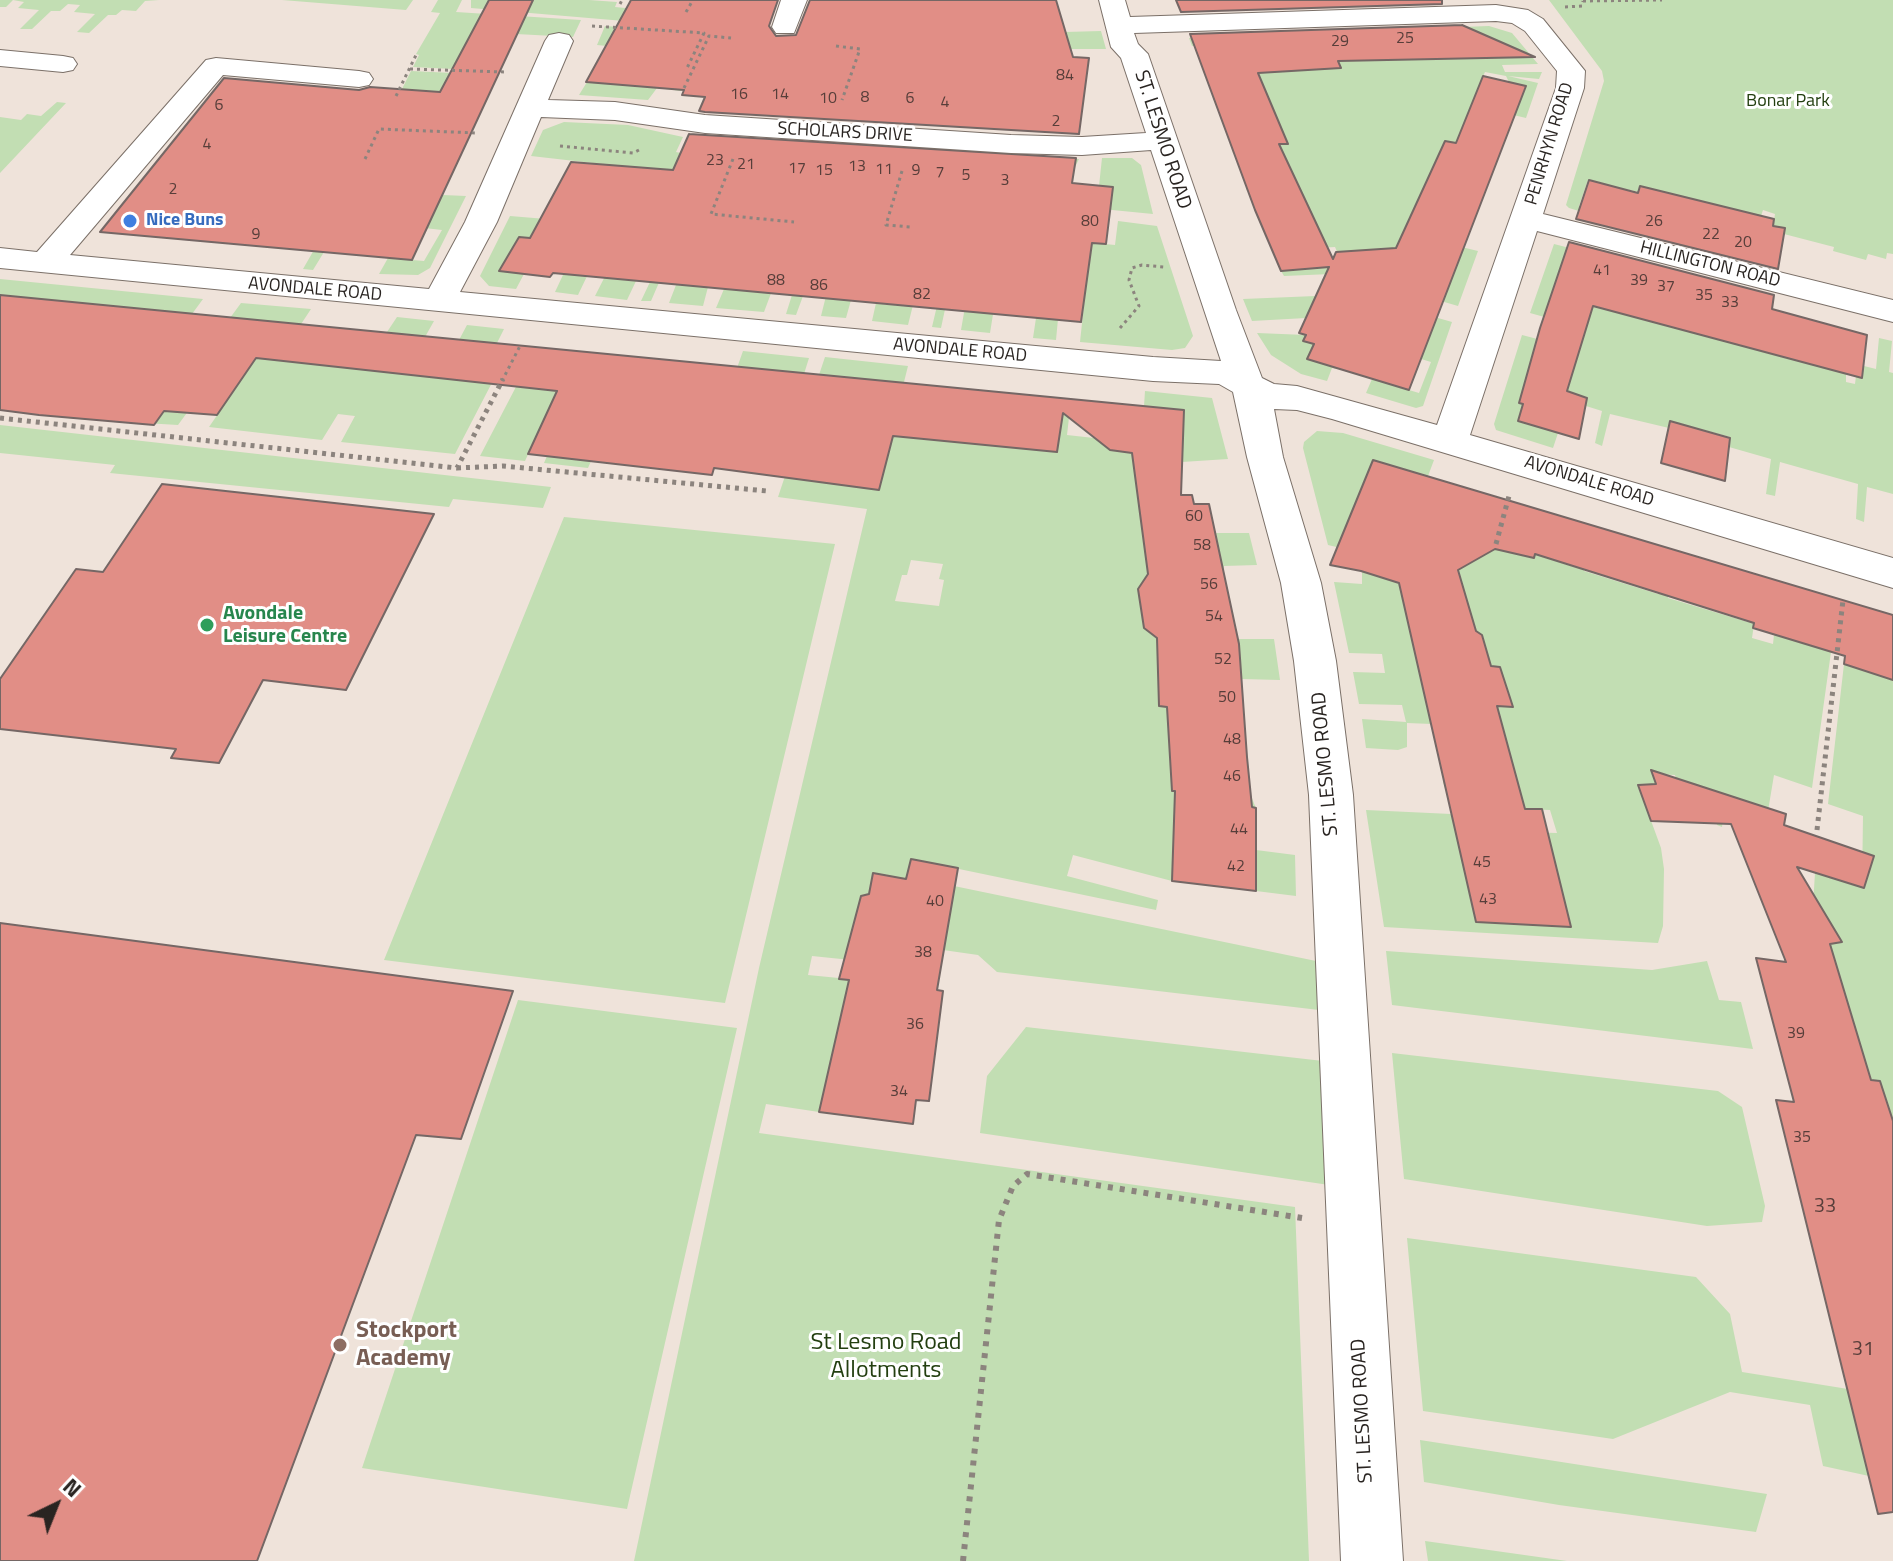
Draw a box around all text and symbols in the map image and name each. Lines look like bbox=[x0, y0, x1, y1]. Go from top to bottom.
house number: 25 bbox=[1396, 29, 1414, 49]
house number: 29 bbox=[1331, 32, 1349, 52]
house number: 84 bbox=[1056, 66, 1074, 86]
street label: ST. LESMO ROAD bbox=[1128, 67, 1196, 213]
street label: PENRHYN ROAD bbox=[1521, 80, 1579, 208]
house number: 16 bbox=[730, 85, 748, 105]
house number: 14 bbox=[771, 85, 789, 105]
house number: 8 bbox=[861, 88, 869, 108]
house number: 10 bbox=[819, 89, 837, 109]
house number: 6 bbox=[906, 89, 914, 109]
park label: Bonar Park bbox=[1746, 91, 1830, 113]
house number: 4 bbox=[941, 93, 949, 113]
house number: 6 bbox=[215, 96, 223, 116]
house number: 2 bbox=[1052, 112, 1060, 132]
street label: SCHOLARS DRIVE bbox=[777, 119, 913, 147]
house number: 4 bbox=[203, 135, 211, 155]
house number: 23 bbox=[706, 151, 724, 171]
house number: 21 bbox=[737, 155, 755, 175]
house number: 13 bbox=[848, 157, 866, 177]
house number: 17 bbox=[788, 159, 806, 179]
house number: 11 bbox=[875, 160, 893, 180]
house number: 15 bbox=[815, 161, 833, 181]
house number: 9 bbox=[912, 161, 920, 181]
house number: 7 bbox=[936, 163, 944, 183]
house number: 5 bbox=[962, 166, 970, 186]
house number: 3 bbox=[1001, 171, 1009, 191]
house number: 2 bbox=[169, 180, 177, 200]
place label: Nice Buns bbox=[146, 210, 224, 232]
marker: Nice Buns bbox=[121, 212, 139, 230]
house number: 80 bbox=[1081, 212, 1099, 232]
house number: 26 bbox=[1645, 212, 1663, 232]
house number: 9 bbox=[252, 225, 260, 245]
house number: 22 bbox=[1702, 225, 1720, 245]
house number: 20 bbox=[1734, 233, 1752, 253]
street label: HILLINGTON ROAD bbox=[1638, 237, 1782, 293]
house number: 41 bbox=[1593, 261, 1611, 281]
house number: 88 bbox=[767, 271, 785, 291]
house number: 39 bbox=[1630, 271, 1648, 291]
street label: AVONDALE ROAD bbox=[247, 273, 383, 307]
house number: 86 bbox=[810, 276, 828, 296]
house number: 37 bbox=[1657, 277, 1675, 297]
house number: 82 bbox=[913, 285, 931, 305]
house number: 35 bbox=[1695, 286, 1713, 306]
house number: 33 bbox=[1721, 293, 1739, 313]
street label: AVONDALE ROAD bbox=[892, 334, 1028, 368]
street label: AVONDALE ROAD bbox=[1522, 452, 1656, 512]
house number: 60 bbox=[1185, 507, 1203, 527]
house number: 58 bbox=[1193, 536, 1211, 556]
house number: 56 bbox=[1200, 575, 1218, 595]
place label: Avondale Leisure Centre bbox=[223, 602, 347, 649]
house number: 54 bbox=[1205, 607, 1223, 627]
marker: Avondale Leisure Centre bbox=[198, 616, 216, 634]
house number: 52 bbox=[1214, 650, 1232, 670]
house number: 50 bbox=[1218, 688, 1236, 708]
street label: ST. LESMO ROAD bbox=[1308, 691, 1344, 837]
house number: 48 bbox=[1223, 730, 1241, 750]
house number: 46 bbox=[1223, 767, 1241, 787]
house number: 44 bbox=[1230, 820, 1248, 840]
house number: 45 bbox=[1473, 853, 1491, 873]
house number: 42 bbox=[1227, 857, 1245, 877]
house number: 43 bbox=[1479, 890, 1497, 910]
house number: 40 bbox=[926, 892, 944, 912]
house number: 38 bbox=[914, 943, 932, 963]
house number: 36 bbox=[906, 1015, 924, 1035]
house number: 39 bbox=[1787, 1024, 1805, 1044]
house number: 34 bbox=[890, 1082, 908, 1102]
house number: 35 bbox=[1793, 1128, 1811, 1148]
house number: 33 bbox=[1814, 1195, 1836, 1219]
place label: Stockport Academy bbox=[356, 1317, 457, 1373]
park label: St Lesmo Road Allotments bbox=[810, 1329, 962, 1385]
marker: Stockport Academy bbox=[331, 1336, 349, 1354]
street label: ST. LESMO ROAD bbox=[1347, 1338, 1379, 1484]
house number: 31 bbox=[1852, 1338, 1874, 1362]
north arrow bbox=[16, 1465, 96, 1545]
text: N bbox=[55, 1470, 90, 1505]

